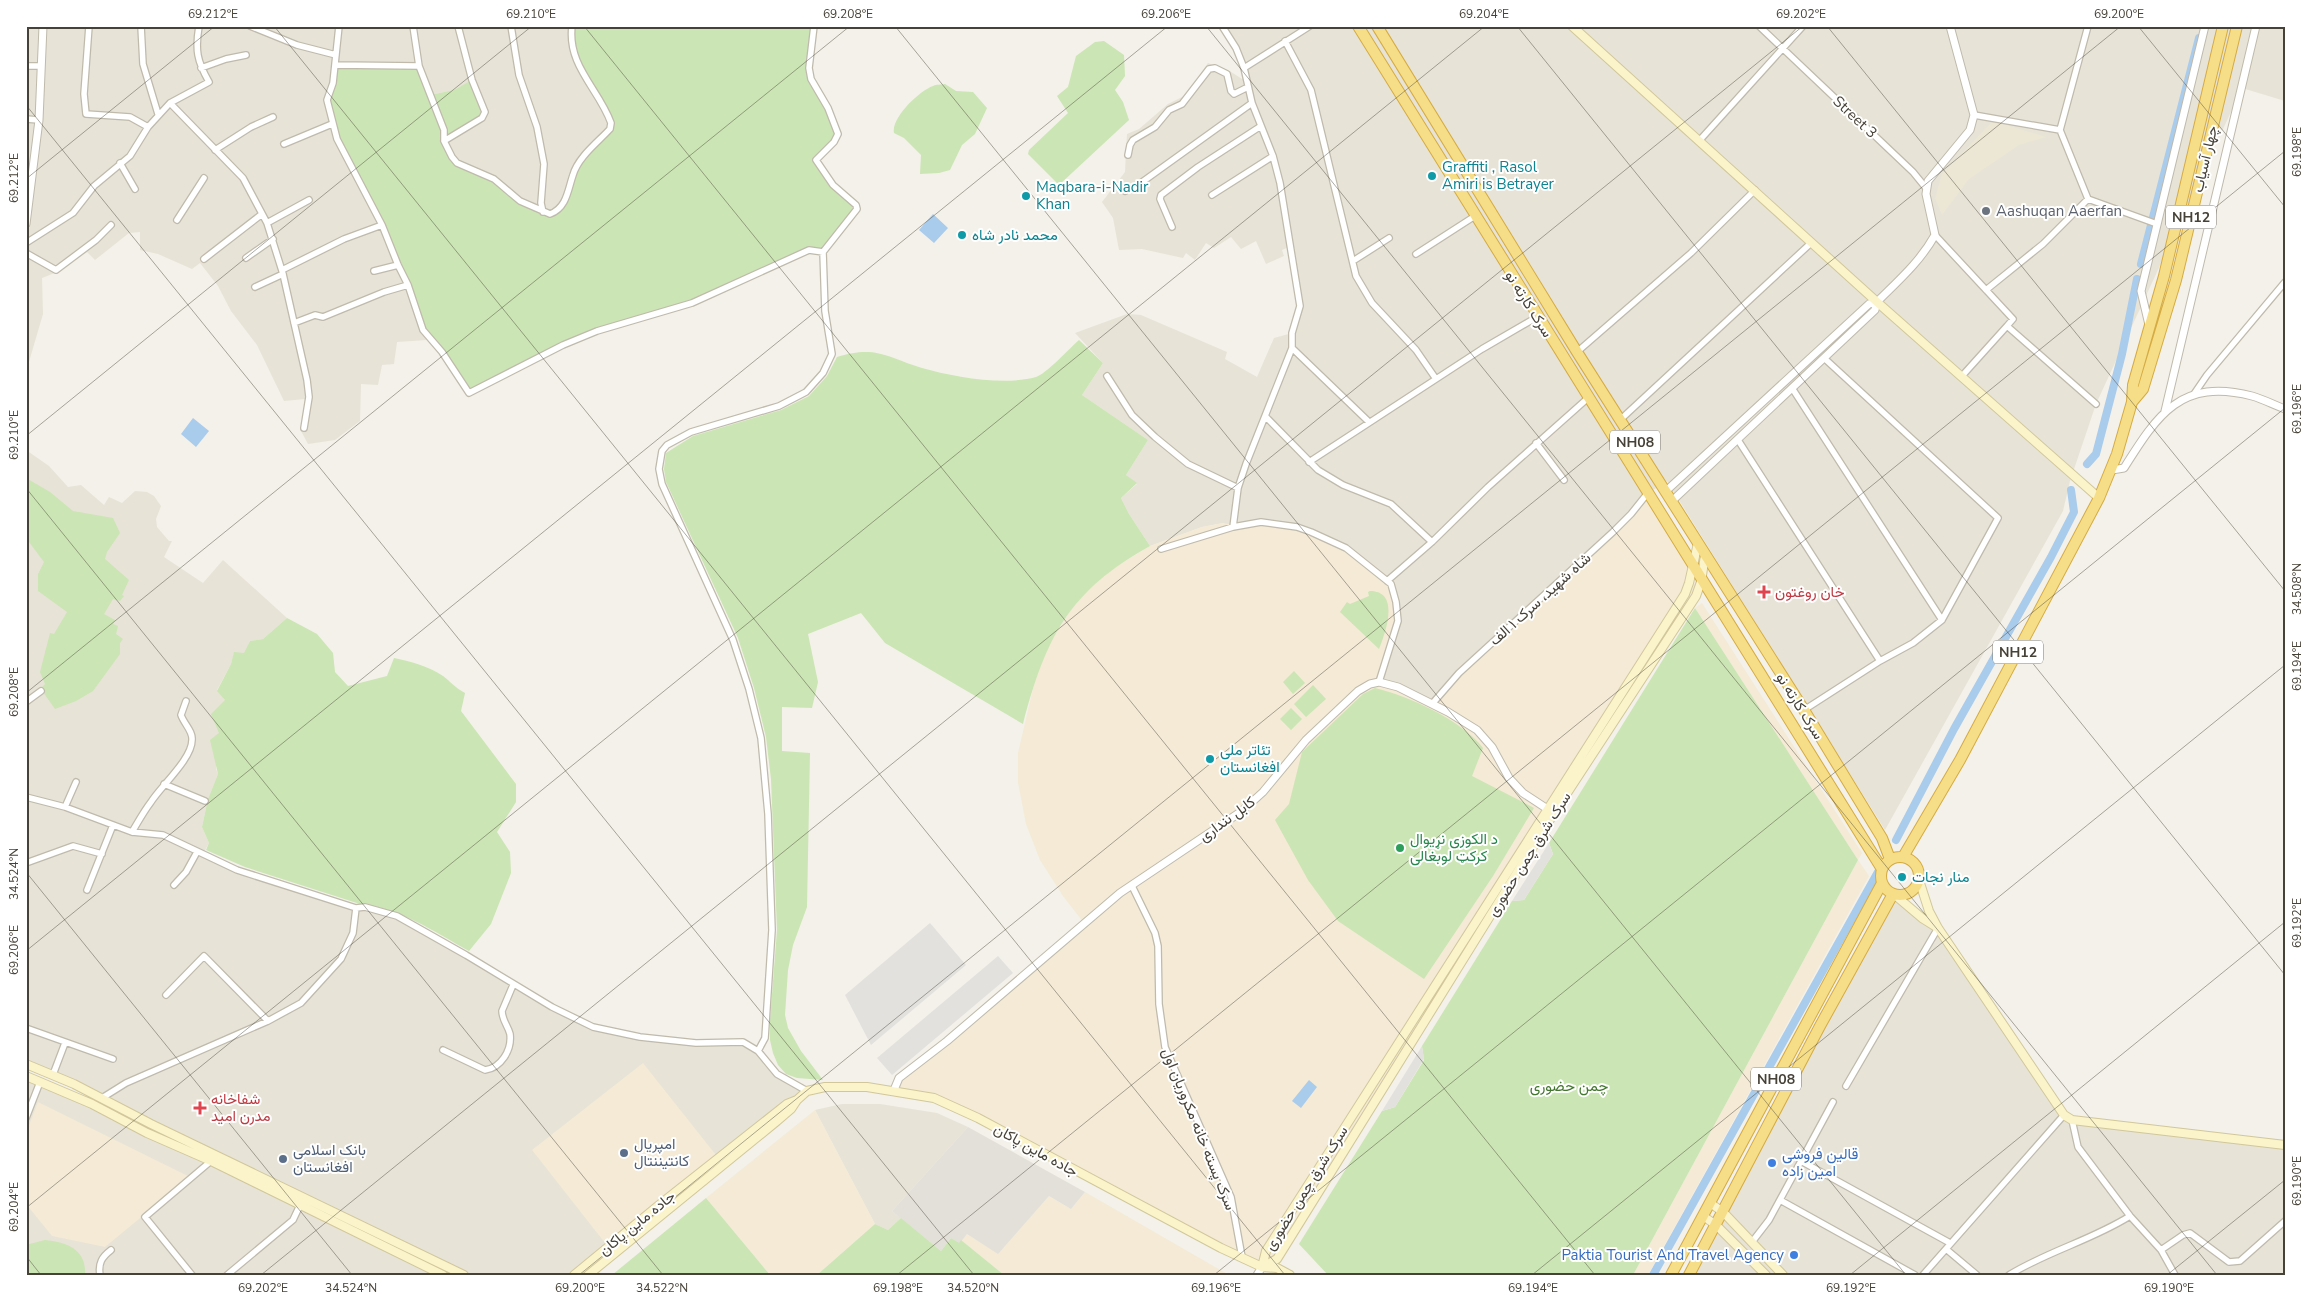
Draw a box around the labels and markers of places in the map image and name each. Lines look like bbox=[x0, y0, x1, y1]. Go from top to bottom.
place label: Graffiti , Rasol Amiri is Betrayer bbox=[1442, 157, 1555, 194]
marker: Graffiti , Rasol Amiri is Betrayer bbox=[1426, 170, 1438, 182]
place label: Maqbara-i-Nadir Khan bbox=[1036, 177, 1149, 214]
marker: Maqbara-i-Nadir Khan bbox=[1020, 190, 1032, 202]
place label: Aashuqan Aaerfan bbox=[1996, 201, 2122, 221]
marker: Aashuqan Aaerfan bbox=[1980, 205, 1992, 217]
place label: محمد نادر شاه bbox=[972, 225, 1058, 245]
marker: محمد نادر شاه bbox=[956, 229, 968, 241]
place label: خان روغتون bbox=[1775, 582, 1845, 602]
marker: خان روغتون bbox=[1757, 585, 1771, 599]
place label: تئاتر ملی افغانستان bbox=[1220, 740, 1280, 777]
marker: تئاتر ملی افغانستان bbox=[1204, 753, 1216, 765]
place label: د الکوزی نړیوال کرکټ لوبغالی bbox=[1410, 829, 1498, 866]
marker: د الکوزی نړیوال کرکټ لوبغالی bbox=[1394, 842, 1406, 854]
place label: منار نجات bbox=[1912, 867, 1970, 887]
marker: منار نجات bbox=[1896, 871, 1908, 883]
place label: شفاخانه مدرن امید bbox=[211, 1089, 271, 1126]
marker: شفاخانه مدرن امید bbox=[193, 1101, 207, 1115]
place label: امپریال کانتیننتال bbox=[634, 1134, 689, 1171]
place label: بانک اسلامی افغانستان bbox=[293, 1140, 366, 1177]
place label: قالین فروشی امین زاده bbox=[1782, 1144, 1859, 1181]
marker: امپریال کانتیننتال bbox=[618, 1147, 630, 1159]
marker: بانک اسلامی افغانستان bbox=[277, 1153, 289, 1165]
marker: قالین فروشی امین زاده bbox=[1766, 1157, 1778, 1169]
place label: Paktia Tourist And Travel Agency bbox=[1561, 1245, 1784, 1265]
marker: Paktia Tourist And Travel Agency bbox=[1788, 1249, 1800, 1261]

